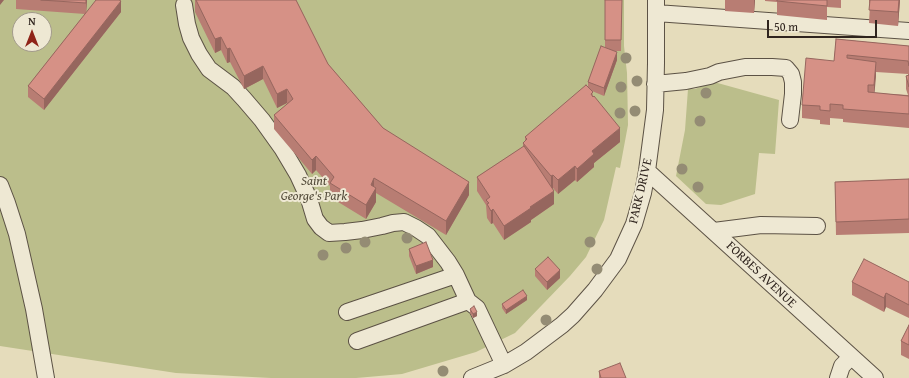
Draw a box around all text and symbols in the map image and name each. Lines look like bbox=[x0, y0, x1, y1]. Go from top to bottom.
north arrow bbox=[12, 12, 52, 52]
scale bar bbox=[769, 12, 879, 38]
text: N bbox=[28, 13, 36, 29]
text: 50 m bbox=[774, 18, 798, 35]
street label: PARK DRIVE bbox=[626, 157, 656, 225]
park label: Saint George's Park bbox=[281, 174, 347, 205]
street label: FORBES AVENUE bbox=[723, 238, 799, 312]

